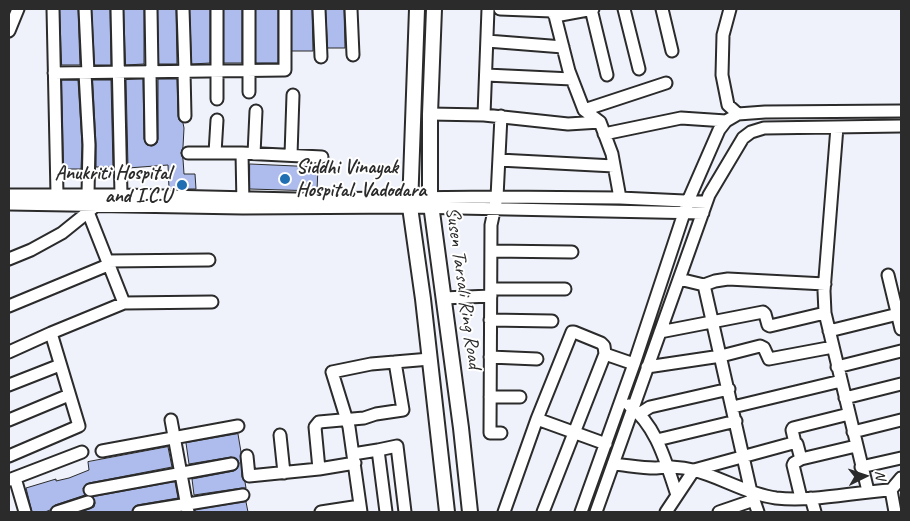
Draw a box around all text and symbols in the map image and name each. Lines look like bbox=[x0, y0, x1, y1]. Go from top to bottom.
place label: Siddhi Vinayak Hospital, Vadodara bbox=[296, 156, 426, 203]
place label: Anukriti Hospital and I.C.U bbox=[55, 162, 171, 209]
marker: Siddhi Vinayak Hospital, Vadodara bbox=[278, 172, 292, 186]
marker: Anukriti Hospital and I.C.U bbox=[175, 178, 189, 192]
street label: Susen Tarsali Ring Road bbox=[440, 206, 486, 370]
north arrow bbox=[840, 451, 890, 501]
text: N bbox=[872, 470, 889, 480]

